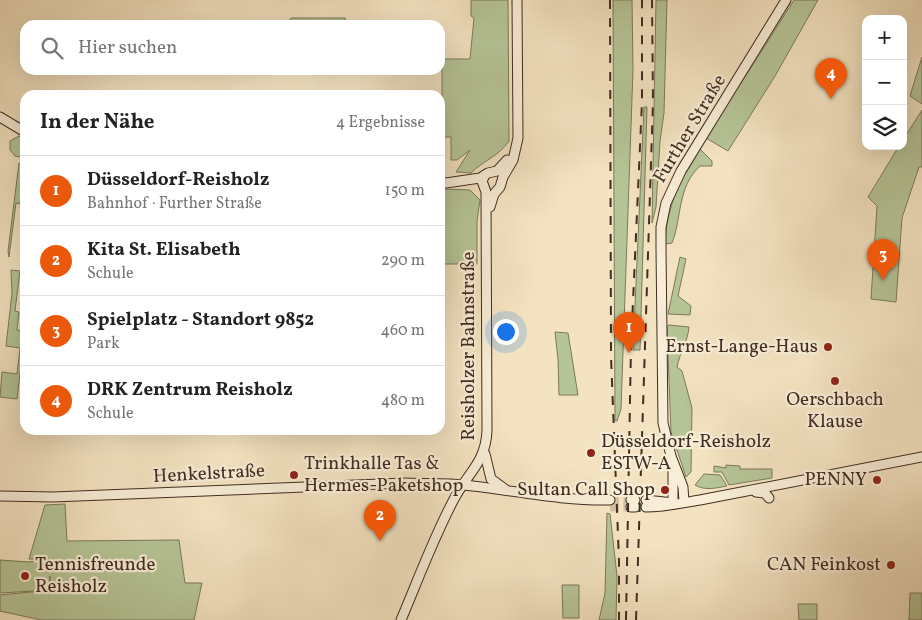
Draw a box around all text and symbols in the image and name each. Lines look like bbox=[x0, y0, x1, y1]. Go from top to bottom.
map controls bbox=[862, 15, 907, 150]
button: + bbox=[862, 15, 907, 60]
search box bbox=[20, 20, 445, 75]
icon: search bbox=[38, 34, 66, 62]
text: Hier suchen bbox=[78, 35, 177, 61]
pin: 4 bbox=[815, 58, 847, 99]
button: − bbox=[862, 60, 907, 105]
street label: Further Straße bbox=[647, 70, 733, 188]
button: layers bbox=[862, 105, 907, 150]
text: In der Nähe bbox=[40, 108, 155, 137]
text: 4 Ergebnisse bbox=[336, 112, 425, 134]
text: Düsseldorf-Reisholz bbox=[87, 167, 269, 193]
text: 1 bbox=[53, 180, 59, 202]
text: 150 m bbox=[384, 180, 425, 202]
text: Bahnhof · Further Straße bbox=[87, 193, 262, 215]
text: Kita St. Elisabeth bbox=[87, 237, 241, 263]
pin: 3 bbox=[867, 239, 899, 280]
text: 2 bbox=[52, 250, 60, 272]
text: 290 m bbox=[381, 250, 425, 272]
street label: Reisholzer Bahnstraße bbox=[456, 251, 482, 441]
text: Schule bbox=[87, 263, 134, 285]
text: Spielplatz - Standort 9852 bbox=[87, 307, 314, 333]
pin: 1 bbox=[613, 312, 645, 353]
your location bbox=[493, 319, 519, 345]
text: 3 bbox=[52, 320, 60, 342]
text: 460 m bbox=[381, 320, 425, 342]
text: Park bbox=[87, 333, 120, 355]
place label: Ernst-Lange-Haus bbox=[665, 334, 818, 360]
marker: Ernst-Lange-Haus bbox=[822, 341, 834, 353]
marker: Oerschbach Klause bbox=[829, 375, 841, 387]
text: DRK Zentrum Reisholz bbox=[87, 377, 293, 403]
place label: Oerschbach Klause bbox=[786, 387, 884, 435]
text: 4 bbox=[51, 390, 61, 412]
text: 480 m bbox=[381, 390, 425, 412]
text: Schule bbox=[87, 403, 134, 425]
place label: Düsseldorf-Reisholz ESTW-A bbox=[601, 429, 771, 477]
marker: Düsseldorf-Reisholz ESTW-A bbox=[585, 447, 597, 459]
place label: Trinkhalle Tas & Hermes-Paketshop bbox=[304, 451, 463, 499]
street label: Henkelstraße bbox=[152, 458, 266, 490]
place label: PENNY bbox=[804, 467, 867, 493]
marker: Trinkhalle Tas & Hermes-Paketshop bbox=[288, 469, 300, 481]
marker: PENNY bbox=[871, 474, 883, 486]
place label: Sultan Call Shop bbox=[517, 477, 655, 503]
marker: Sultan Call Shop bbox=[659, 484, 671, 496]
pin: 2 bbox=[364, 500, 396, 541]
place label: Tennisfreunde Reisholz bbox=[35, 552, 156, 600]
place label: CAN Feinkost bbox=[767, 552, 881, 578]
marker: CAN Feinkost bbox=[885, 559, 897, 571]
marker: Tennisfreunde Reisholz bbox=[19, 570, 31, 582]

